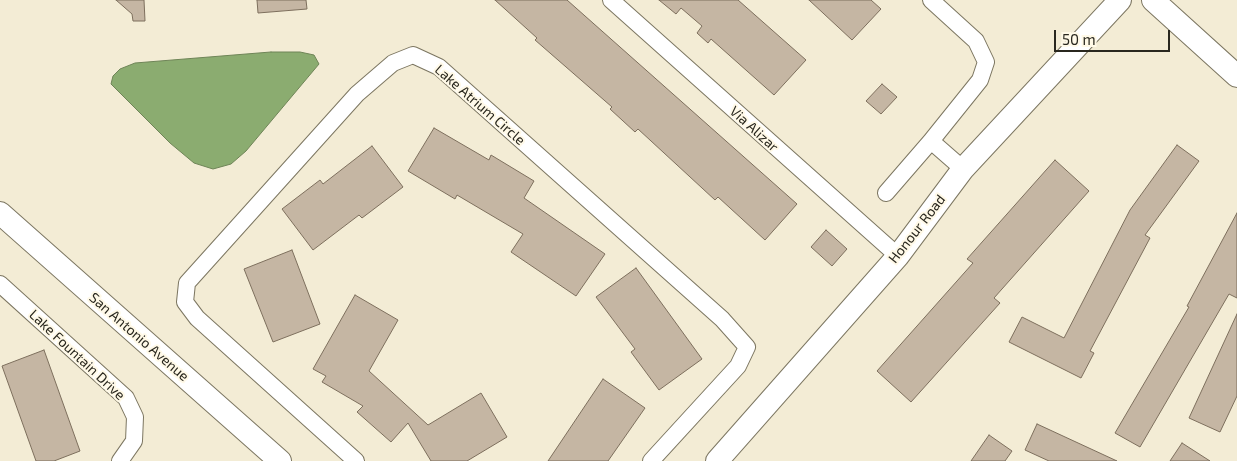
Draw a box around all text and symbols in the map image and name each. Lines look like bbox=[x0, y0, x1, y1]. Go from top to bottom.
scale bar bbox=[1057, 20, 1173, 52]
text: 50 m bbox=[1062, 30, 1096, 48]
street label: Lake Atrium Circle bbox=[431, 61, 529, 149]
street label: Via Alizar bbox=[726, 103, 782, 155]
street label: Honour Road bbox=[885, 191, 949, 267]
street label: San Antonio Avenue bbox=[86, 289, 192, 385]
street label: Lake Fountain Drive bbox=[26, 306, 128, 404]

